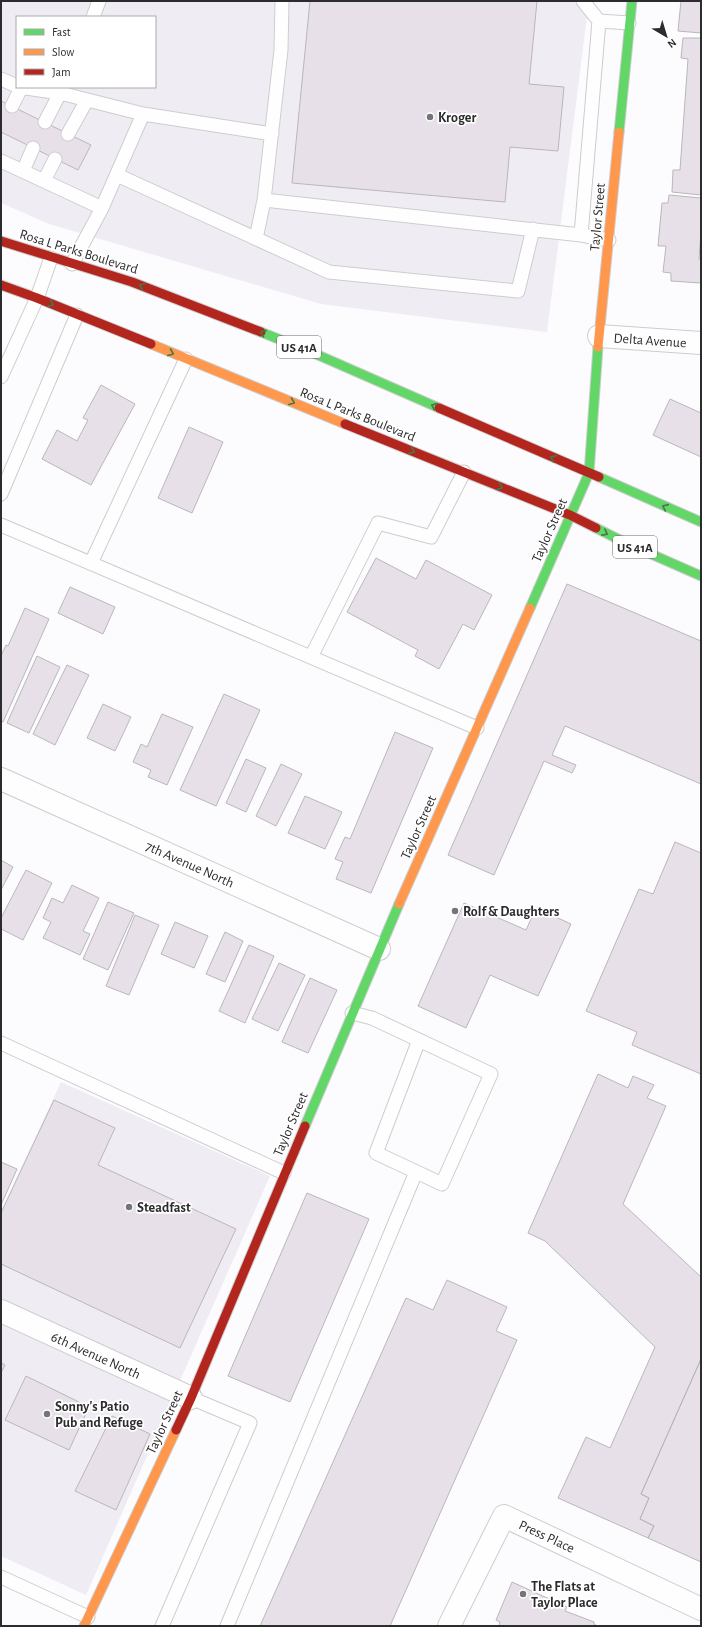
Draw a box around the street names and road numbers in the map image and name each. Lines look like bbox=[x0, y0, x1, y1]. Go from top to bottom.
street label: Taylor Street bbox=[588, 182, 608, 252]
street label: Rosa L Parks Boulevard bbox=[18, 227, 140, 277]
street label: Delta Avenue bbox=[613, 331, 687, 351]
road number: US 41A bbox=[277, 336, 321, 358]
street label: Rosa L Parks Boulevard bbox=[298, 385, 417, 444]
street label: Taylor Street bbox=[530, 496, 570, 564]
road number: US 41A bbox=[613, 536, 657, 558]
street label: Taylor Street bbox=[399, 793, 439, 861]
street label: 7th Avenue North bbox=[143, 839, 236, 891]
street label: Taylor Street bbox=[271, 1090, 311, 1159]
street label: 6th Avenue North bbox=[49, 1330, 142, 1382]
street label: Taylor Street bbox=[144, 1388, 186, 1456]
street label: Press Place bbox=[517, 1518, 577, 1556]

